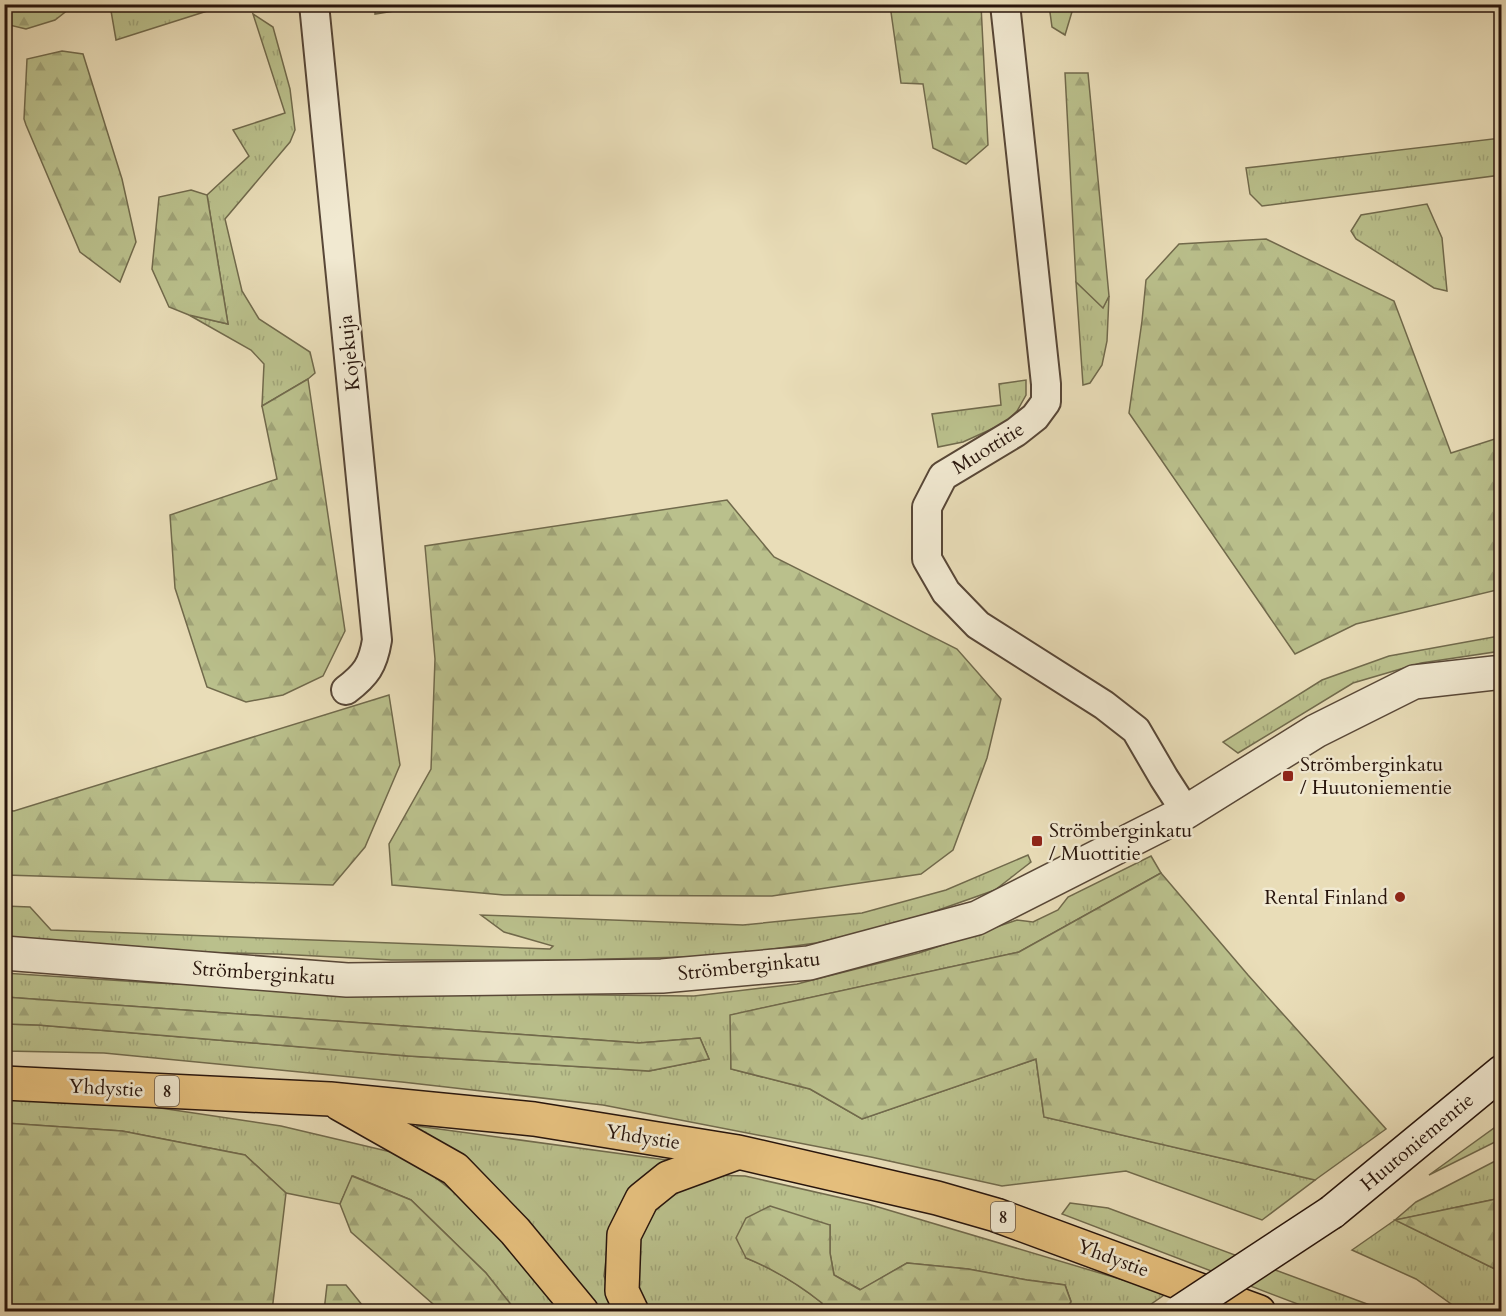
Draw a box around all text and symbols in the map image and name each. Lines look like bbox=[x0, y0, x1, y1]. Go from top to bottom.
street label: Kojekuja bbox=[332, 313, 366, 392]
street label: Muottitie bbox=[947, 415, 1029, 481]
place label: Strömberginkatu / Huutoniementie bbox=[1300, 751, 1452, 801]
marker: Strömberginkatu / Huutoniementie bbox=[1281, 769, 1295, 783]
place label: Strömberginkatu / Muottitie bbox=[1049, 817, 1192, 867]
marker: Strömberginkatu / Muottitie bbox=[1030, 834, 1044, 848]
place label: Rental Finland bbox=[1264, 884, 1388, 911]
marker: Rental Finland bbox=[1393, 890, 1407, 904]
street label: Strömberginkatu bbox=[676, 945, 822, 987]
street label: Strömberginkatu bbox=[192, 955, 336, 991]
street label: Yhdystie bbox=[68, 1073, 144, 1103]
road number: 8 bbox=[155, 1076, 179, 1106]
street label: Huutoniementie bbox=[1355, 1087, 1479, 1197]
street label: Yhdystie bbox=[604, 1118, 682, 1156]
road number: 8 bbox=[991, 1202, 1015, 1232]
street label: Yhdystie bbox=[1073, 1233, 1153, 1283]

